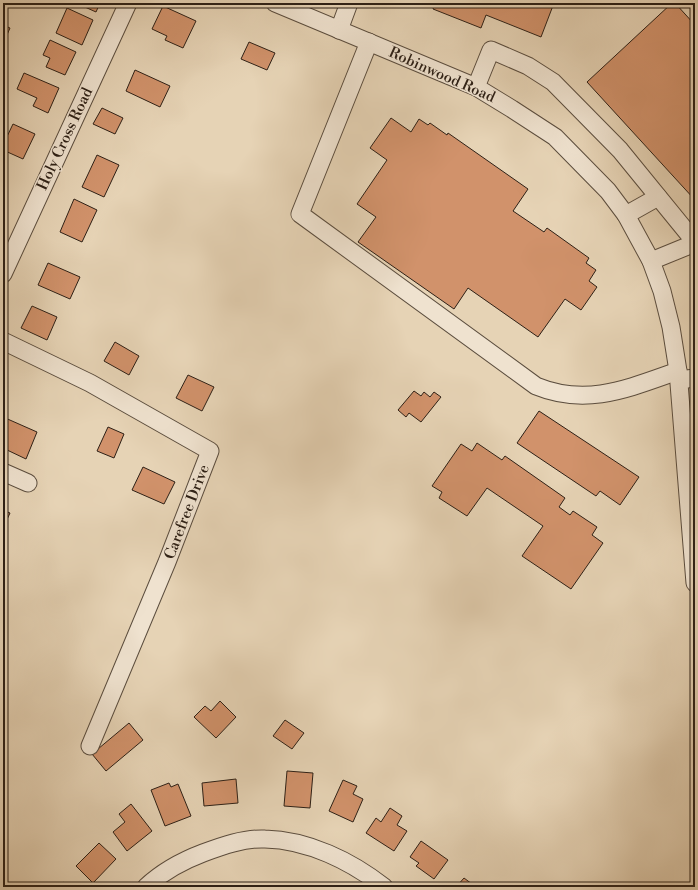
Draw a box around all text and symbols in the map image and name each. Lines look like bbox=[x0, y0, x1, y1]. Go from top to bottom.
street label: Robinwood Road bbox=[386, 43, 499, 107]
street label: Holy Cross Road bbox=[33, 84, 97, 193]
street label: Carefree Drive bbox=[160, 462, 214, 562]

